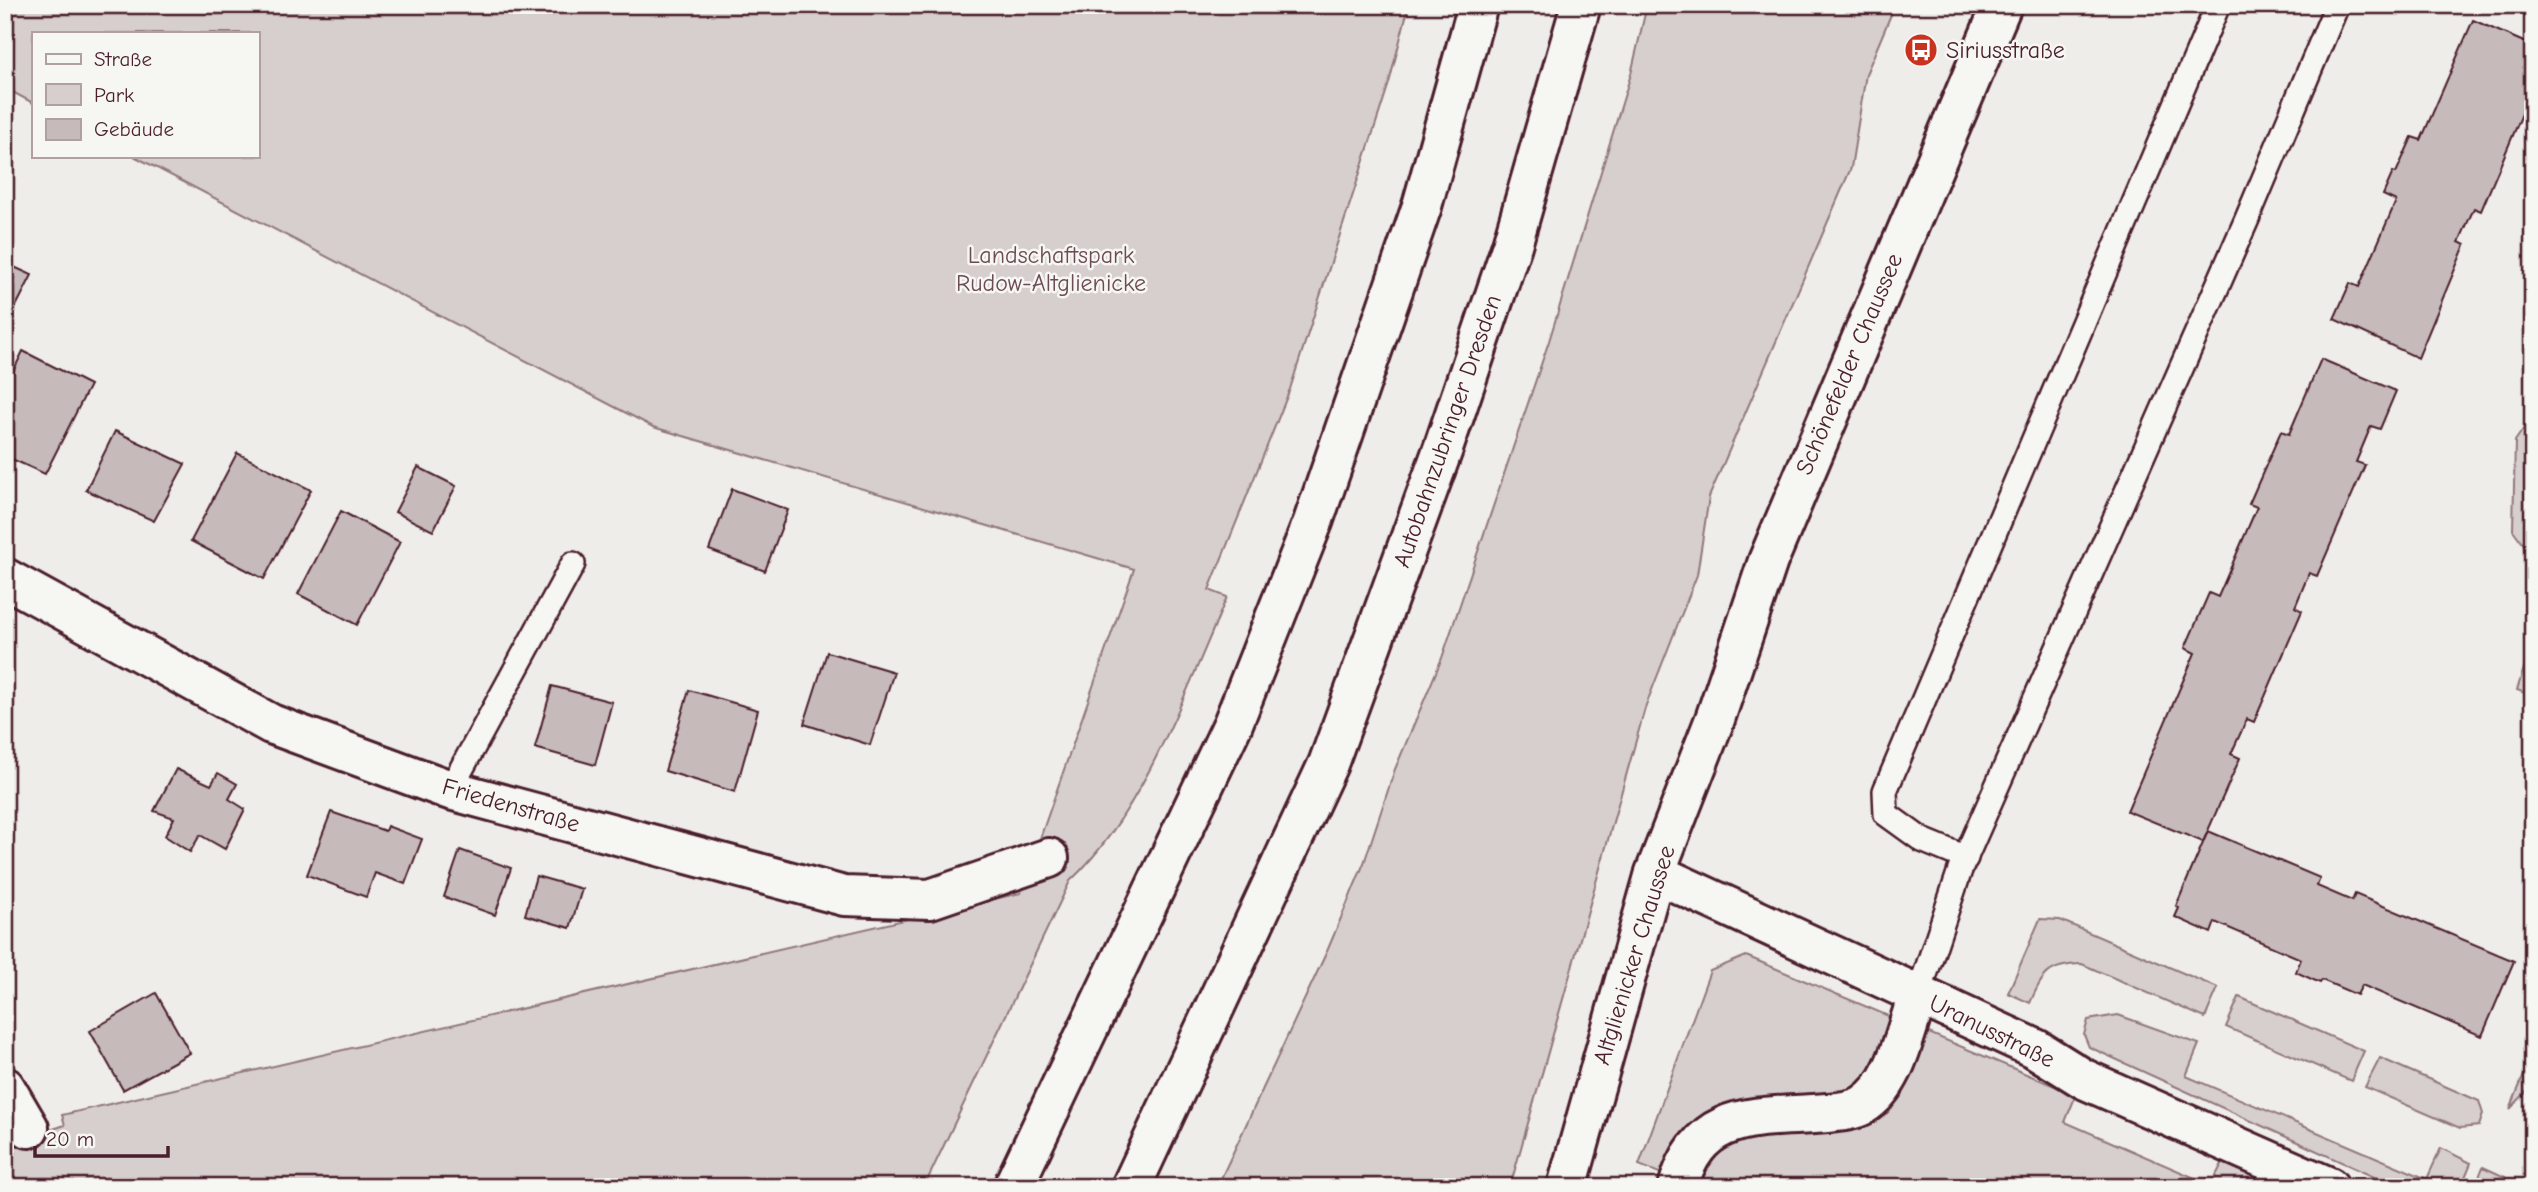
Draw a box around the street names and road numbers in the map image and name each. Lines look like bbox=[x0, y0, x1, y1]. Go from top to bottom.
street label: Schönefelder Chaussee bbox=[1790, 249, 1908, 479]
street label: Autobahnzubringer Dresden bbox=[1387, 291, 1507, 571]
street label: Friedenstraße bbox=[439, 772, 583, 838]
street label: Altglienicker Chaussee bbox=[1587, 842, 1681, 1068]
street label: Uranusstraße bbox=[1925, 988, 2059, 1074]

